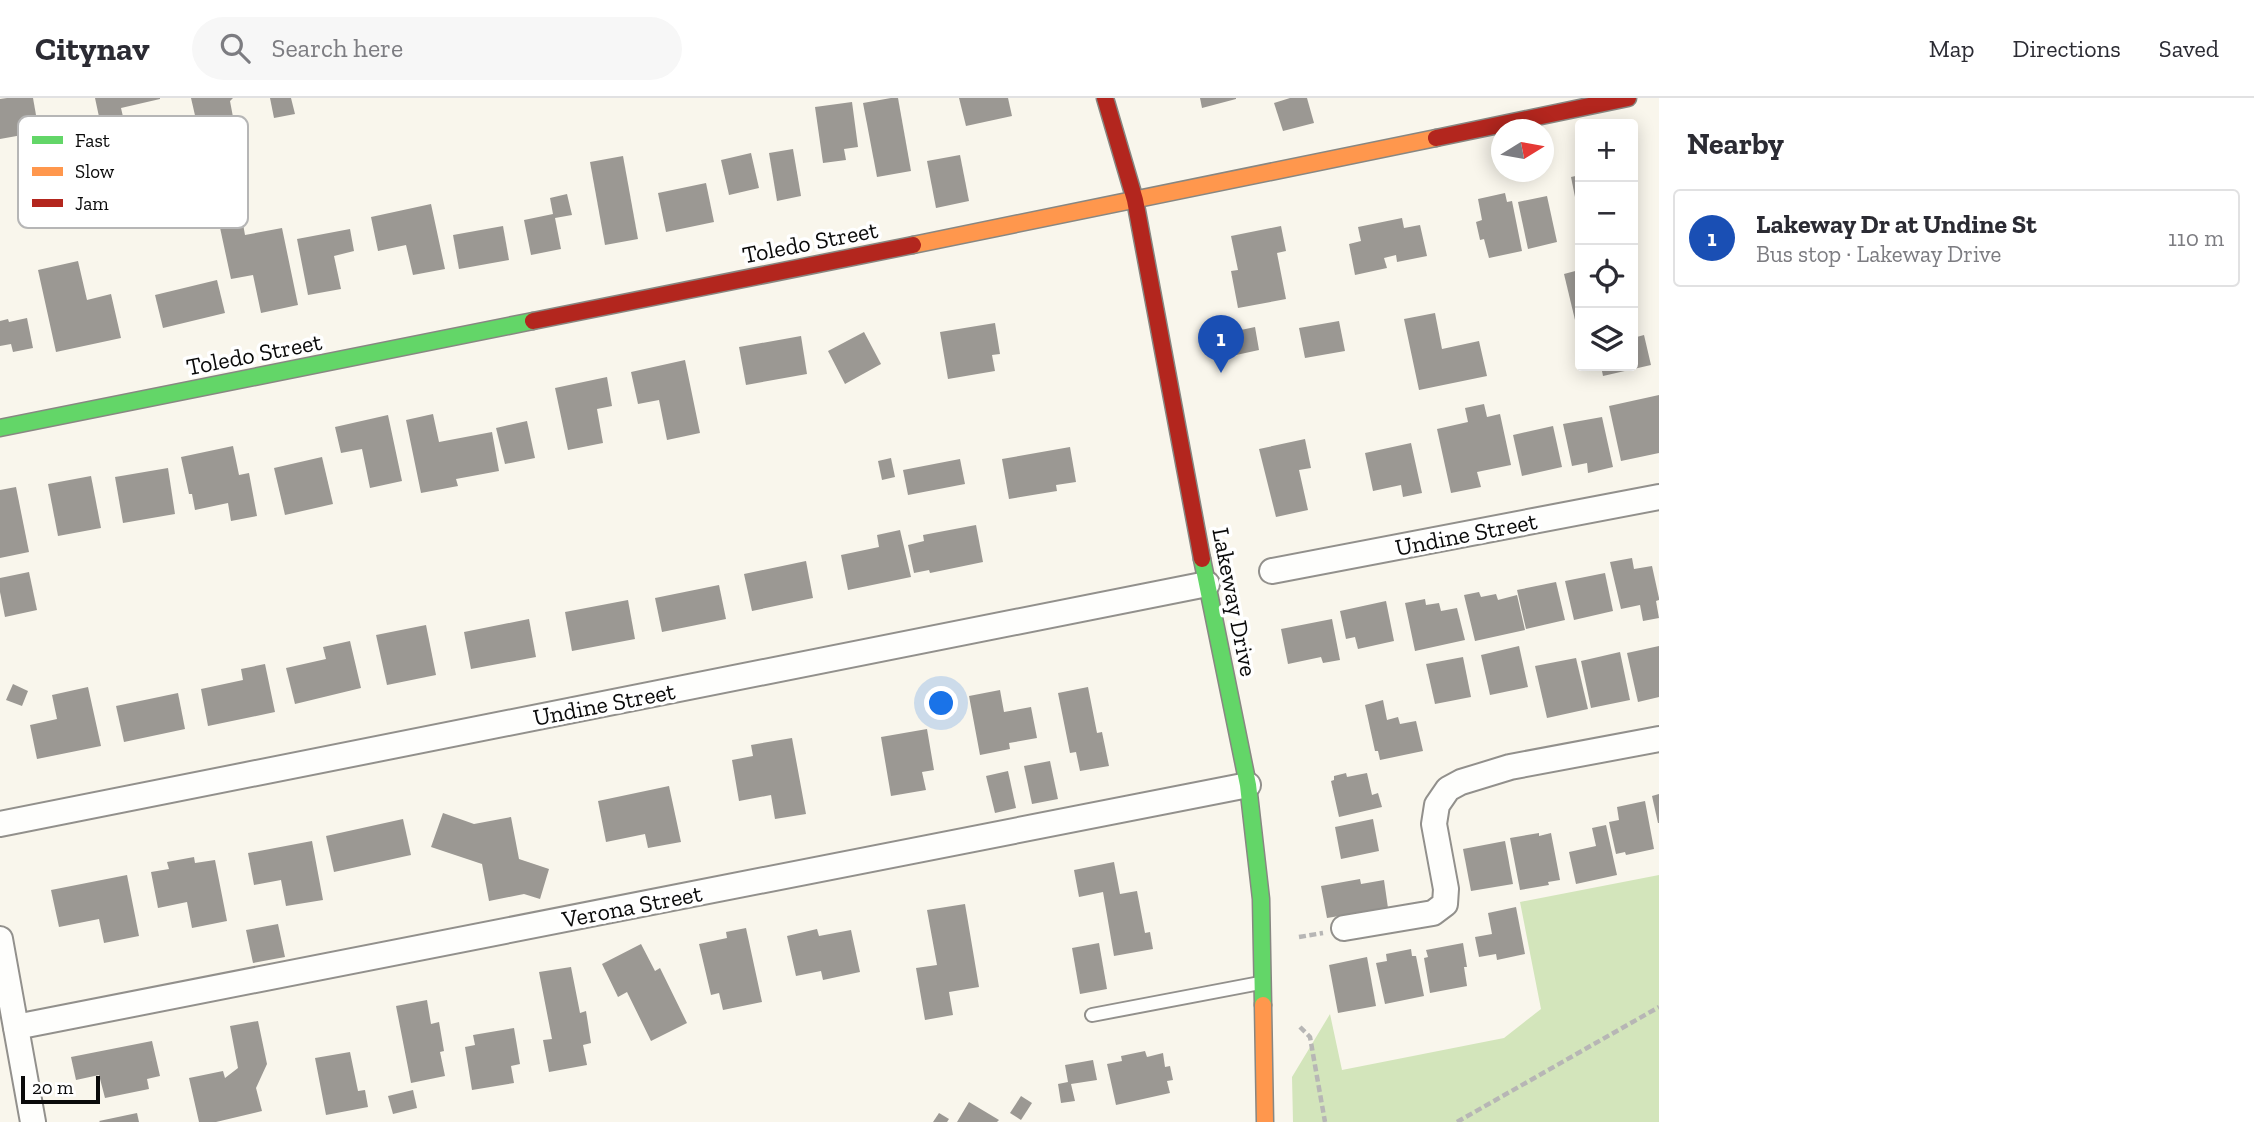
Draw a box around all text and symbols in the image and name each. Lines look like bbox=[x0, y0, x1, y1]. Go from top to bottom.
search box bbox=[192, 17, 682, 80]
text: Citynav bbox=[35, 29, 150, 68]
icon: search bbox=[216, 29, 254, 67]
text: Search here bbox=[272, 32, 403, 64]
text: Map bbox=[1929, 34, 1975, 63]
text: Directions bbox=[2013, 34, 2121, 63]
text: Saved bbox=[2159, 34, 2219, 63]
legend bbox=[18, 116, 248, 228]
north arrow bbox=[1491, 119, 1554, 182]
map controls bbox=[1575, 119, 1638, 371]
button: + bbox=[1575, 119, 1638, 182]
text: Nearby bbox=[1687, 126, 1784, 162]
text: Fast bbox=[75, 129, 110, 152]
text: Slow bbox=[75, 160, 115, 183]
button: − bbox=[1575, 182, 1638, 245]
text: Jam bbox=[75, 192, 109, 215]
text: Lakeway Dr at Undine St bbox=[1756, 208, 2037, 240]
street label: Toledo Street bbox=[740, 215, 880, 269]
text: 1 bbox=[1707, 224, 1717, 252]
text: 110 m bbox=[2168, 224, 2224, 252]
text: Bus stop · Lakeway Drive bbox=[1756, 240, 2001, 268]
button: locate bbox=[1575, 245, 1638, 308]
button: layers bbox=[1575, 308, 1638, 371]
pin: 1 bbox=[1198, 315, 1244, 373]
street label: Toledo Street bbox=[184, 327, 324, 381]
street label: Undine Street bbox=[1393, 506, 1540, 562]
street label: Lakeway Drive bbox=[1206, 525, 1264, 679]
street label: Undine Street bbox=[531, 676, 678, 732]
your location bbox=[924, 686, 958, 720]
street label: Verona Street bbox=[559, 878, 704, 934]
scale bar bbox=[21, 1073, 100, 1105]
text: 20 m bbox=[32, 1076, 73, 1099]

